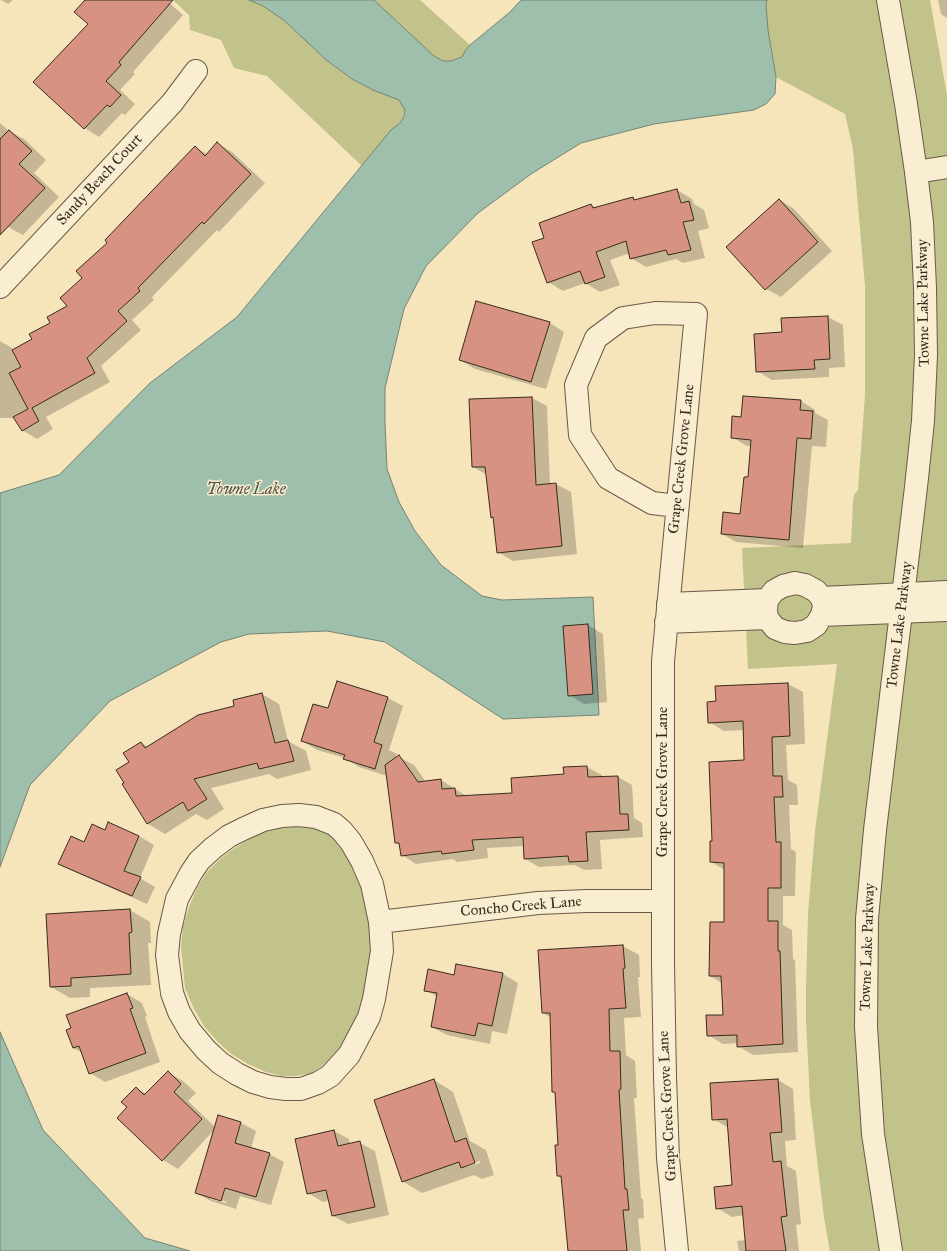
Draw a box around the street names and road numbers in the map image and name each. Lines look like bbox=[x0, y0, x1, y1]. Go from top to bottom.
street label: Sandy Beach Court bbox=[53, 131, 147, 229]
street label: Towne Lake Parkway bbox=[914, 239, 934, 367]
street label: Grape Creek Grove Lane bbox=[665, 383, 699, 535]
street label: Towne Lake Parkway bbox=[883, 560, 917, 690]
street label: Grape Creek Grove Lane bbox=[654, 707, 672, 857]
street label: Towne Lake Parkway bbox=[857, 883, 879, 1011]
street label: Concho Creek Lane bbox=[460, 893, 582, 921]
street label: Grape Creek Grove Lane bbox=[655, 1030, 681, 1182]

